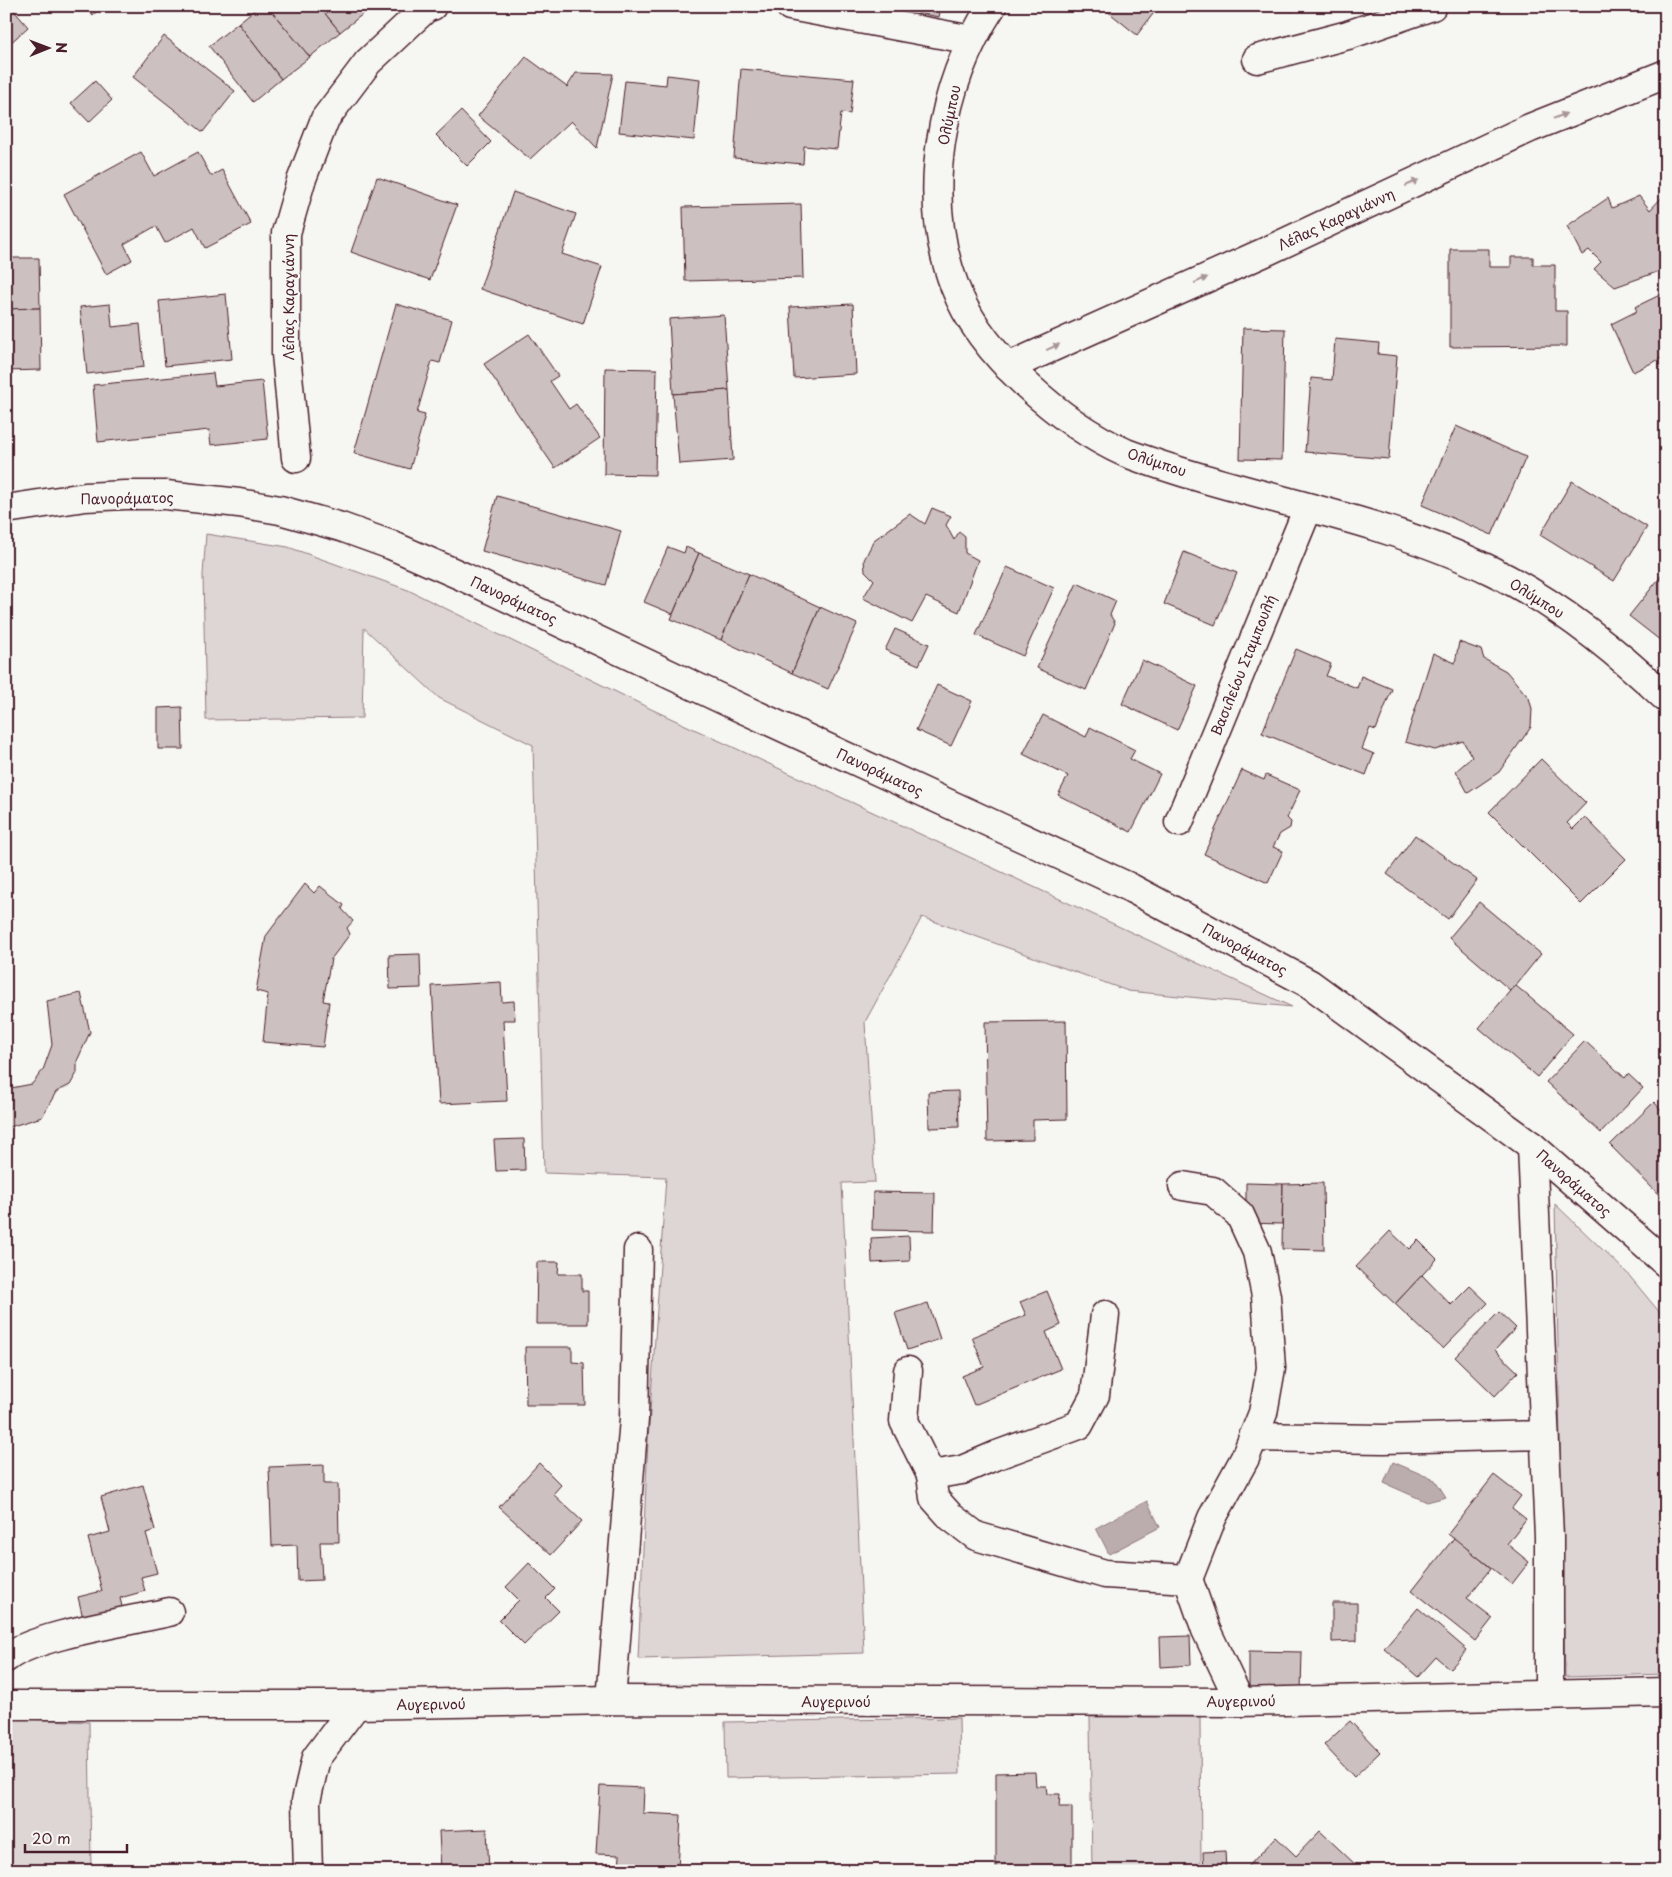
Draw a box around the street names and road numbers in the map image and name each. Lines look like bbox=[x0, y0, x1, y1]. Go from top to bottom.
street label: Ολύμπου bbox=[932, 83, 966, 147]
street label: Λέλας Καραγιάννη bbox=[1274, 183, 1398, 255]
street label: Λέλας Καραγιάννη bbox=[278, 234, 299, 360]
street label: Ολύμπου bbox=[1125, 443, 1189, 481]
street label: Πανοράματος bbox=[80, 487, 174, 509]
street label: Πανοράματος bbox=[467, 571, 561, 629]
street label: Ολύμπου bbox=[1506, 573, 1568, 623]
street label: Βασιλείου Σταμπουλή bbox=[1205, 591, 1281, 739]
street label: Πανοράματος bbox=[833, 743, 927, 801]
street label: Πανοράματος bbox=[1199, 918, 1291, 980]
street label: Πανοράματος bbox=[1532, 1144, 1616, 1222]
street label: Αυγερινού bbox=[1206, 1690, 1276, 1712]
street label: Αυγερινού bbox=[801, 1691, 871, 1712]
street label: Αυγερινού bbox=[396, 1693, 466, 1715]

